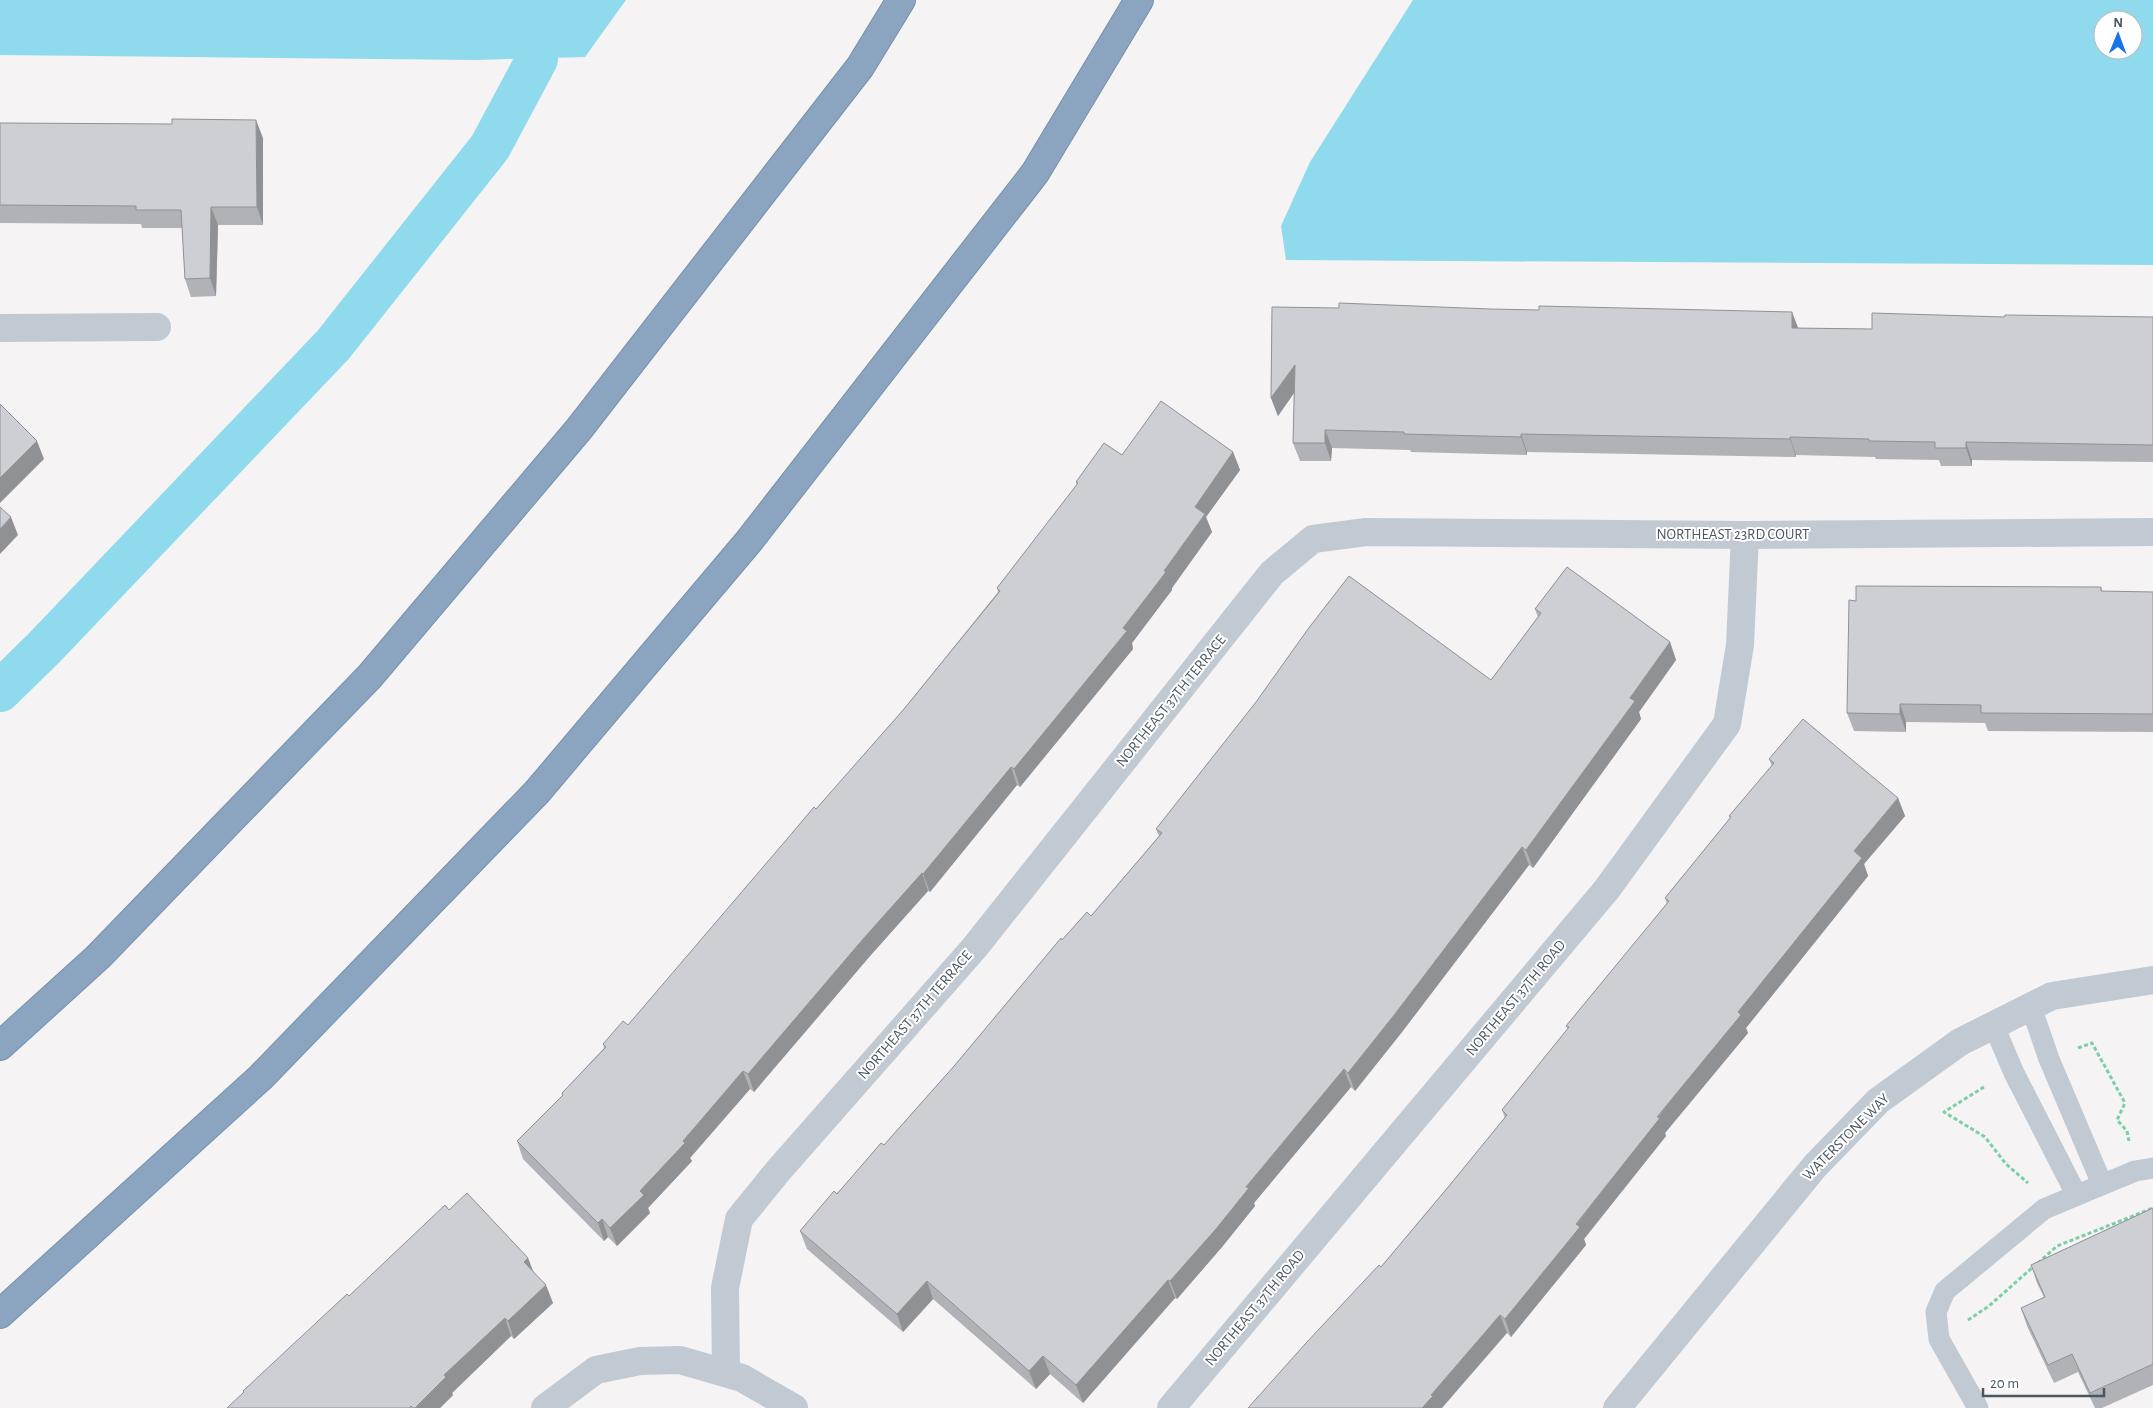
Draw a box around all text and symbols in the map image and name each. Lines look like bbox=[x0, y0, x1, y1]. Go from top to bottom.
north arrow bbox=[2093, 10, 2143, 60]
text: N bbox=[2113, 16, 2123, 30]
street label: NORTHEAST 23RD COURT bbox=[1657, 527, 1810, 542]
street label: NORTHEAST 37TH TERRACE bbox=[1113, 632, 1229, 770]
street label: NORTHEAST 37TH ROAD bbox=[1463, 937, 1569, 1059]
street label: NORTHEAST 37TH TERRACE bbox=[855, 948, 975, 1082]
street label: WATERSTONE WAY bbox=[1800, 1091, 1892, 1183]
street label: NORTHEAST 37TH ROAD bbox=[1202, 1247, 1308, 1369]
scale bar bbox=[1983, 1366, 2104, 1398]
text: 20 m bbox=[1990, 1376, 2019, 1391]

